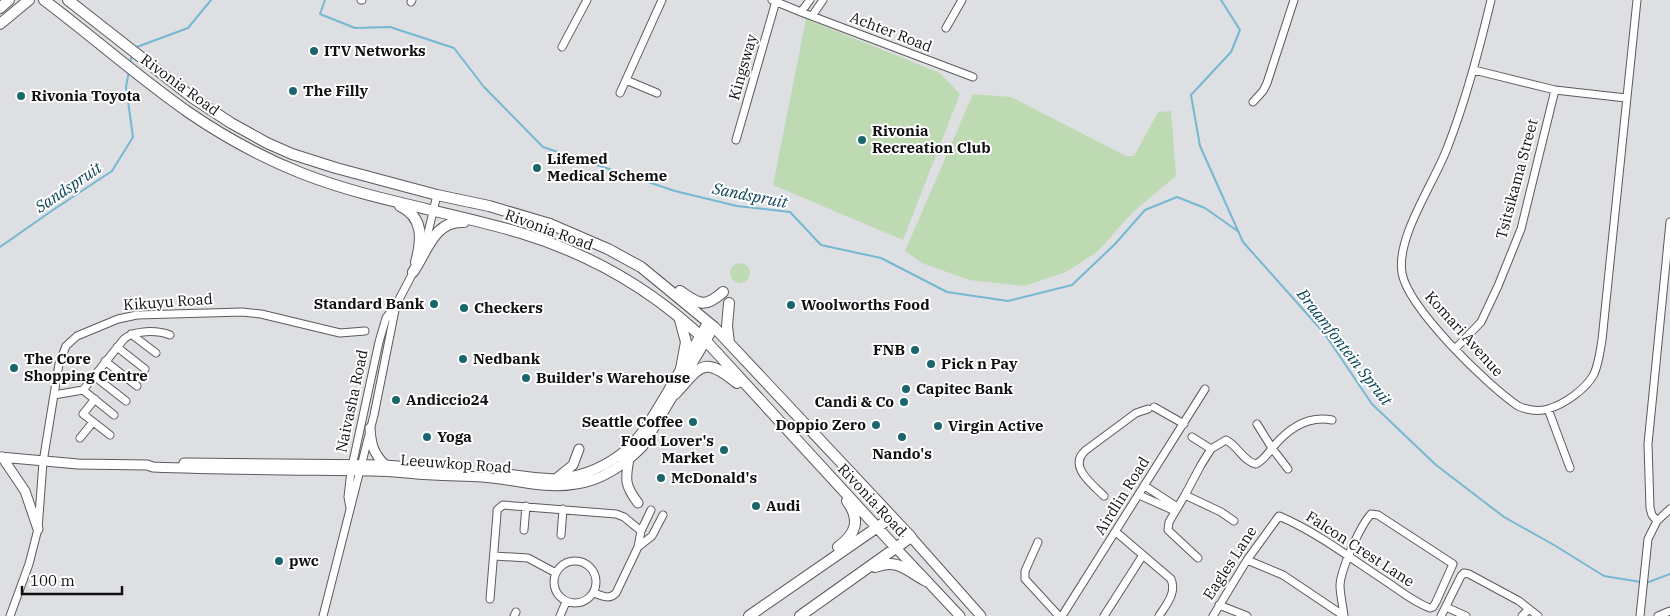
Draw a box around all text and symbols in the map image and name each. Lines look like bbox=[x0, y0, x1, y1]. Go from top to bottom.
street label: Achter Road bbox=[847, 7, 935, 56]
street label: Kingsway bbox=[724, 32, 761, 102]
place label: ITV Networks bbox=[324, 41, 426, 60]
marker: ITV Networks bbox=[308, 45, 320, 57]
street label: Rivonia Road bbox=[137, 50, 223, 120]
place label: The Filly bbox=[303, 81, 369, 100]
marker: The Filly bbox=[287, 85, 299, 97]
place label: Rivonia Toyota bbox=[31, 86, 141, 105]
marker: Rivonia Toyota bbox=[15, 90, 27, 102]
street label: Tsitsikama Street bbox=[1491, 117, 1542, 241]
place label: Rivonia Recreation Club bbox=[872, 121, 991, 157]
marker: Rivonia Recreation Club bbox=[856, 134, 868, 146]
place label: Lifemed Medical Scheme bbox=[547, 149, 667, 185]
water label: Sandspruit bbox=[30, 157, 106, 217]
marker: Lifemed Medical Scheme bbox=[531, 162, 543, 174]
water label: Sandspruit bbox=[710, 178, 791, 212]
street label: Rivonia Road bbox=[502, 205, 596, 254]
water label: Braamfontein Spruit bbox=[1292, 284, 1398, 411]
street label: Komari Avenue bbox=[1421, 287, 1508, 380]
street label: Kikuyu Road bbox=[123, 289, 213, 314]
place label: Standard Bank bbox=[314, 294, 425, 313]
place label: Woolworths Food bbox=[801, 295, 930, 314]
marker: Standard Bank bbox=[428, 298, 440, 310]
place label: Checkers bbox=[474, 298, 543, 317]
marker: Woolworths Food bbox=[785, 299, 797, 311]
marker: Checkers bbox=[458, 302, 470, 314]
place label: FNB bbox=[873, 340, 905, 359]
marker: FNB bbox=[909, 344, 921, 356]
street label: Naivasha Road bbox=[331, 348, 372, 454]
place label: The Core Shopping Centre bbox=[24, 349, 148, 385]
place label: Nedbank bbox=[473, 349, 541, 368]
marker: Nedbank bbox=[457, 353, 469, 365]
place label: Pick n Pay bbox=[941, 354, 1018, 373]
marker: Pick n Pay bbox=[925, 358, 937, 370]
marker: The Core Shopping Centre bbox=[8, 362, 20, 374]
place label: Builder's Warehouse bbox=[536, 368, 690, 387]
marker: Builder's Warehouse bbox=[520, 372, 532, 384]
place label: Capitec Bank bbox=[916, 379, 1014, 398]
marker: Capitec Bank bbox=[900, 383, 912, 395]
place label: Andiccio24 bbox=[406, 390, 489, 409]
place label: Candi & Co bbox=[814, 392, 894, 411]
marker: Andiccio24 bbox=[390, 394, 402, 406]
marker: Candi & Co bbox=[898, 396, 910, 408]
place label: Seattle Coffee bbox=[582, 412, 683, 431]
place label: Doppio Zero bbox=[775, 415, 866, 434]
marker: Seattle Coffee bbox=[687, 416, 699, 428]
place label: Virgin Active bbox=[948, 416, 1043, 435]
marker: Doppio Zero bbox=[870, 419, 882, 431]
marker: Virgin Active bbox=[932, 420, 944, 432]
place label: Yoga bbox=[437, 427, 472, 446]
marker: Yoga bbox=[421, 431, 433, 443]
place label: Food Lover's Market bbox=[621, 431, 714, 467]
marker: Nando's bbox=[896, 431, 908, 443]
marker: Food Lover's Market bbox=[718, 444, 730, 456]
place label: Nando's bbox=[872, 444, 932, 463]
street label: Leeuwkop Road bbox=[400, 450, 512, 477]
street label: Airdlin Road bbox=[1090, 453, 1153, 538]
street label: Rivonia Road bbox=[834, 459, 911, 540]
place label: McDonald's bbox=[671, 468, 757, 487]
marker: McDonald's bbox=[655, 472, 667, 484]
place label: Audi bbox=[766, 496, 800, 515]
marker: Audi bbox=[750, 500, 762, 512]
street label: Falcon Crest Lane bbox=[1302, 506, 1418, 591]
street label: Eagles Lane bbox=[1199, 522, 1260, 603]
place label: pwc bbox=[289, 551, 319, 570]
marker: pwc bbox=[273, 555, 285, 567]
scale bar bbox=[22, 564, 122, 596]
text: 100 m bbox=[30, 571, 75, 590]

